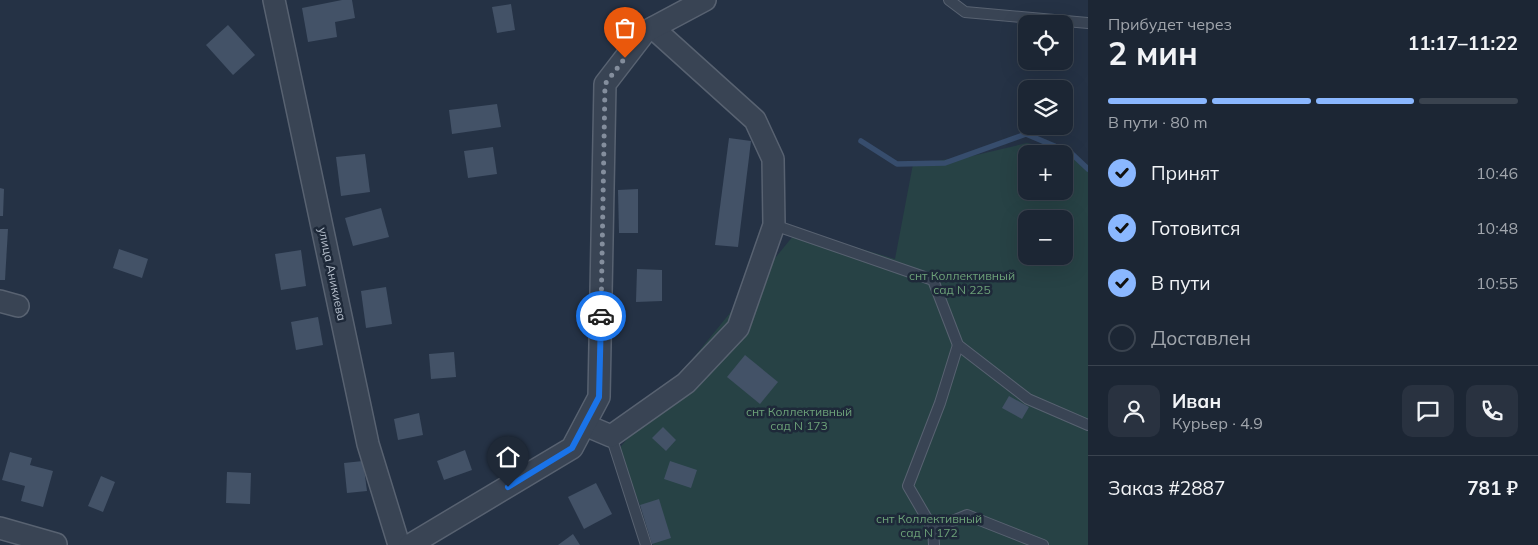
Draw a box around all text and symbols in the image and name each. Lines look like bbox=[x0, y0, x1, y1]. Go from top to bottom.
pin bbox=[604, 7, 646, 58]
icon: bag bbox=[611, 14, 639, 42]
text: Прибудет через bbox=[1108, 14, 1232, 34]
map controls bbox=[1018, 15, 1073, 265]
button: locate bbox=[1018, 15, 1073, 70]
text: 11:17–11:22 bbox=[1408, 31, 1518, 55]
text: 2 мин bbox=[1108, 33, 1198, 73]
button: layers bbox=[1018, 80, 1073, 135]
text: В пути · 80 m bbox=[1108, 112, 1208, 132]
button: + bbox=[1018, 145, 1073, 200]
icon: check bbox=[1108, 159, 1136, 187]
text: Принят bbox=[1151, 161, 1219, 185]
text: 10:46 bbox=[1476, 163, 1518, 183]
button: − bbox=[1018, 210, 1073, 265]
icon: check bbox=[1108, 214, 1136, 242]
text: Готовится bbox=[1151, 216, 1241, 240]
text: 10:48 bbox=[1476, 218, 1518, 238]
street label: улица Аникиева bbox=[315, 226, 350, 322]
park label: снт Коллективный сад N 225 bbox=[909, 268, 1015, 297]
icon: check bbox=[1108, 269, 1136, 297]
text: В пути bbox=[1151, 271, 1210, 295]
text: 10:55 bbox=[1476, 273, 1518, 293]
courier bbox=[576, 291, 626, 341]
icon: car bbox=[587, 302, 615, 330]
text: Доставлен bbox=[1151, 326, 1251, 350]
button: person bbox=[1108, 385, 1160, 437]
button: chat bbox=[1402, 385, 1454, 437]
button: phone bbox=[1466, 385, 1518, 437]
text: Иван bbox=[1172, 389, 1221, 413]
park label: снт Коллективный сад N 173 bbox=[746, 404, 852, 433]
text: Курьер · 4.9 bbox=[1172, 413, 1263, 433]
pin bbox=[487, 436, 529, 487]
icon: home bbox=[494, 443, 522, 471]
text: Заказ #2887 bbox=[1108, 476, 1225, 500]
text: 781 ₽ bbox=[1467, 476, 1518, 500]
park label: снт Коллективный сад N 172 bbox=[876, 511, 982, 540]

